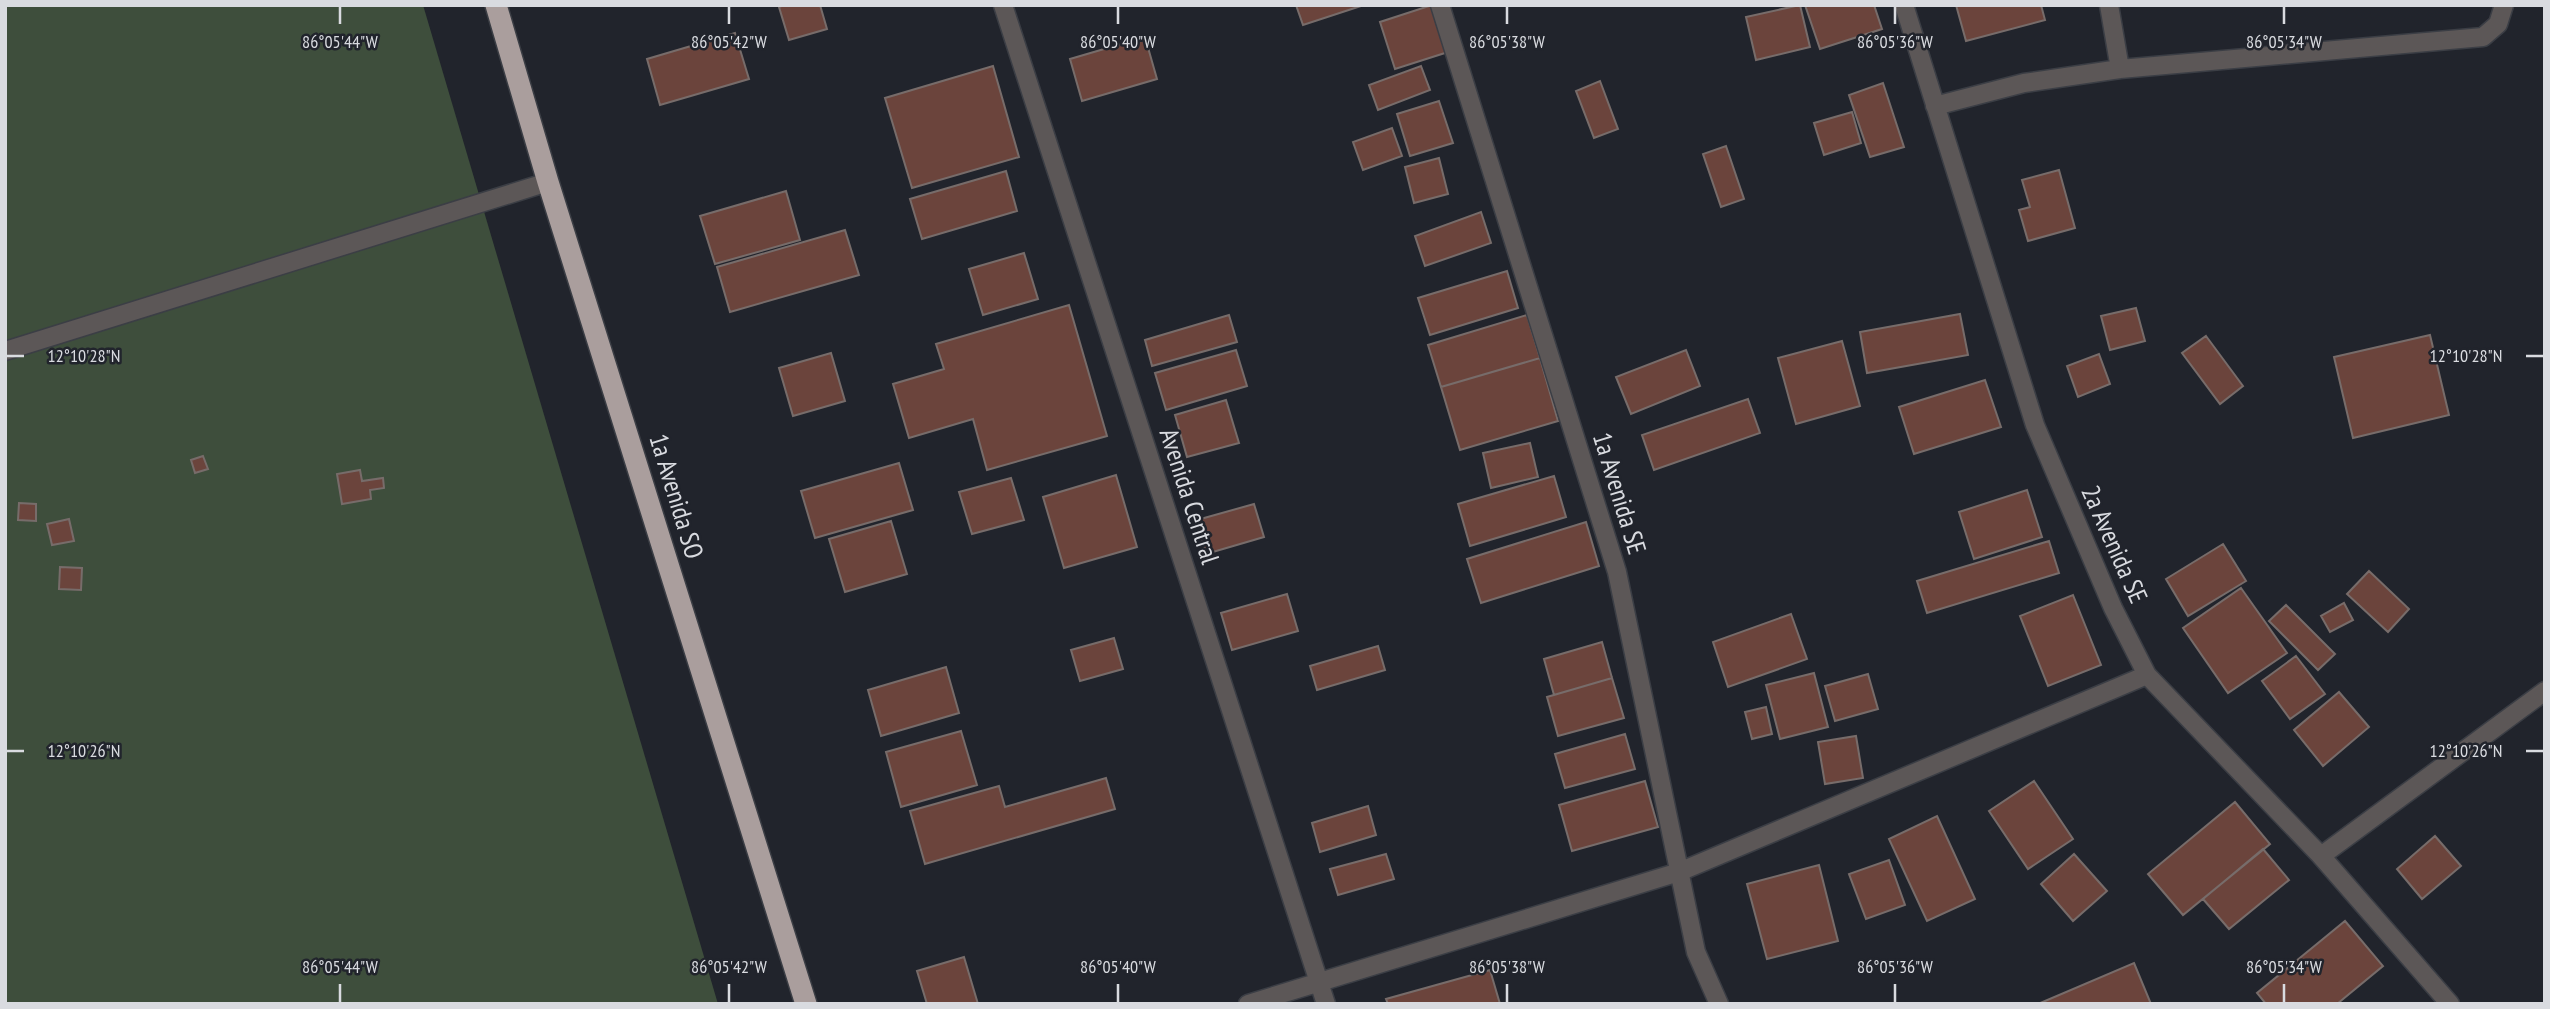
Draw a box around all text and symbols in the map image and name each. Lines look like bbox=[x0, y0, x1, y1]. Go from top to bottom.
text: 86°05'44"W bbox=[302, 30, 378, 53]
text: 86°05'42"W bbox=[691, 30, 767, 53]
text: 86°05'40"W bbox=[1080, 30, 1156, 53]
text: 86°05'38"W bbox=[1469, 30, 1545, 53]
text: 86°05'36"W bbox=[1857, 30, 1933, 53]
text: 86°05'34"W bbox=[2246, 30, 2322, 53]
text: 12°10'28"N bbox=[48, 344, 120, 367]
text: 12°10'28"N bbox=[2430, 344, 2502, 367]
street label: Avenida Central bbox=[1153, 424, 1227, 568]
street label: 1a Avenida SE bbox=[1586, 428, 1654, 558]
street label: 1a Avenida SO bbox=[642, 430, 712, 562]
street label: 2a Avenida SE bbox=[2074, 480, 2156, 608]
text: 12°10'26"N bbox=[48, 739, 120, 762]
text: 12°10'26"N bbox=[2430, 739, 2502, 762]
text: 86°05'44"W bbox=[302, 955, 378, 978]
text: 86°05'42"W bbox=[691, 955, 767, 978]
text: 86°05'40"W bbox=[1080, 955, 1156, 978]
text: 86°05'38"W bbox=[1469, 955, 1545, 978]
text: 86°05'36"W bbox=[1857, 955, 1933, 978]
text: 86°05'34"W bbox=[2246, 955, 2322, 978]

